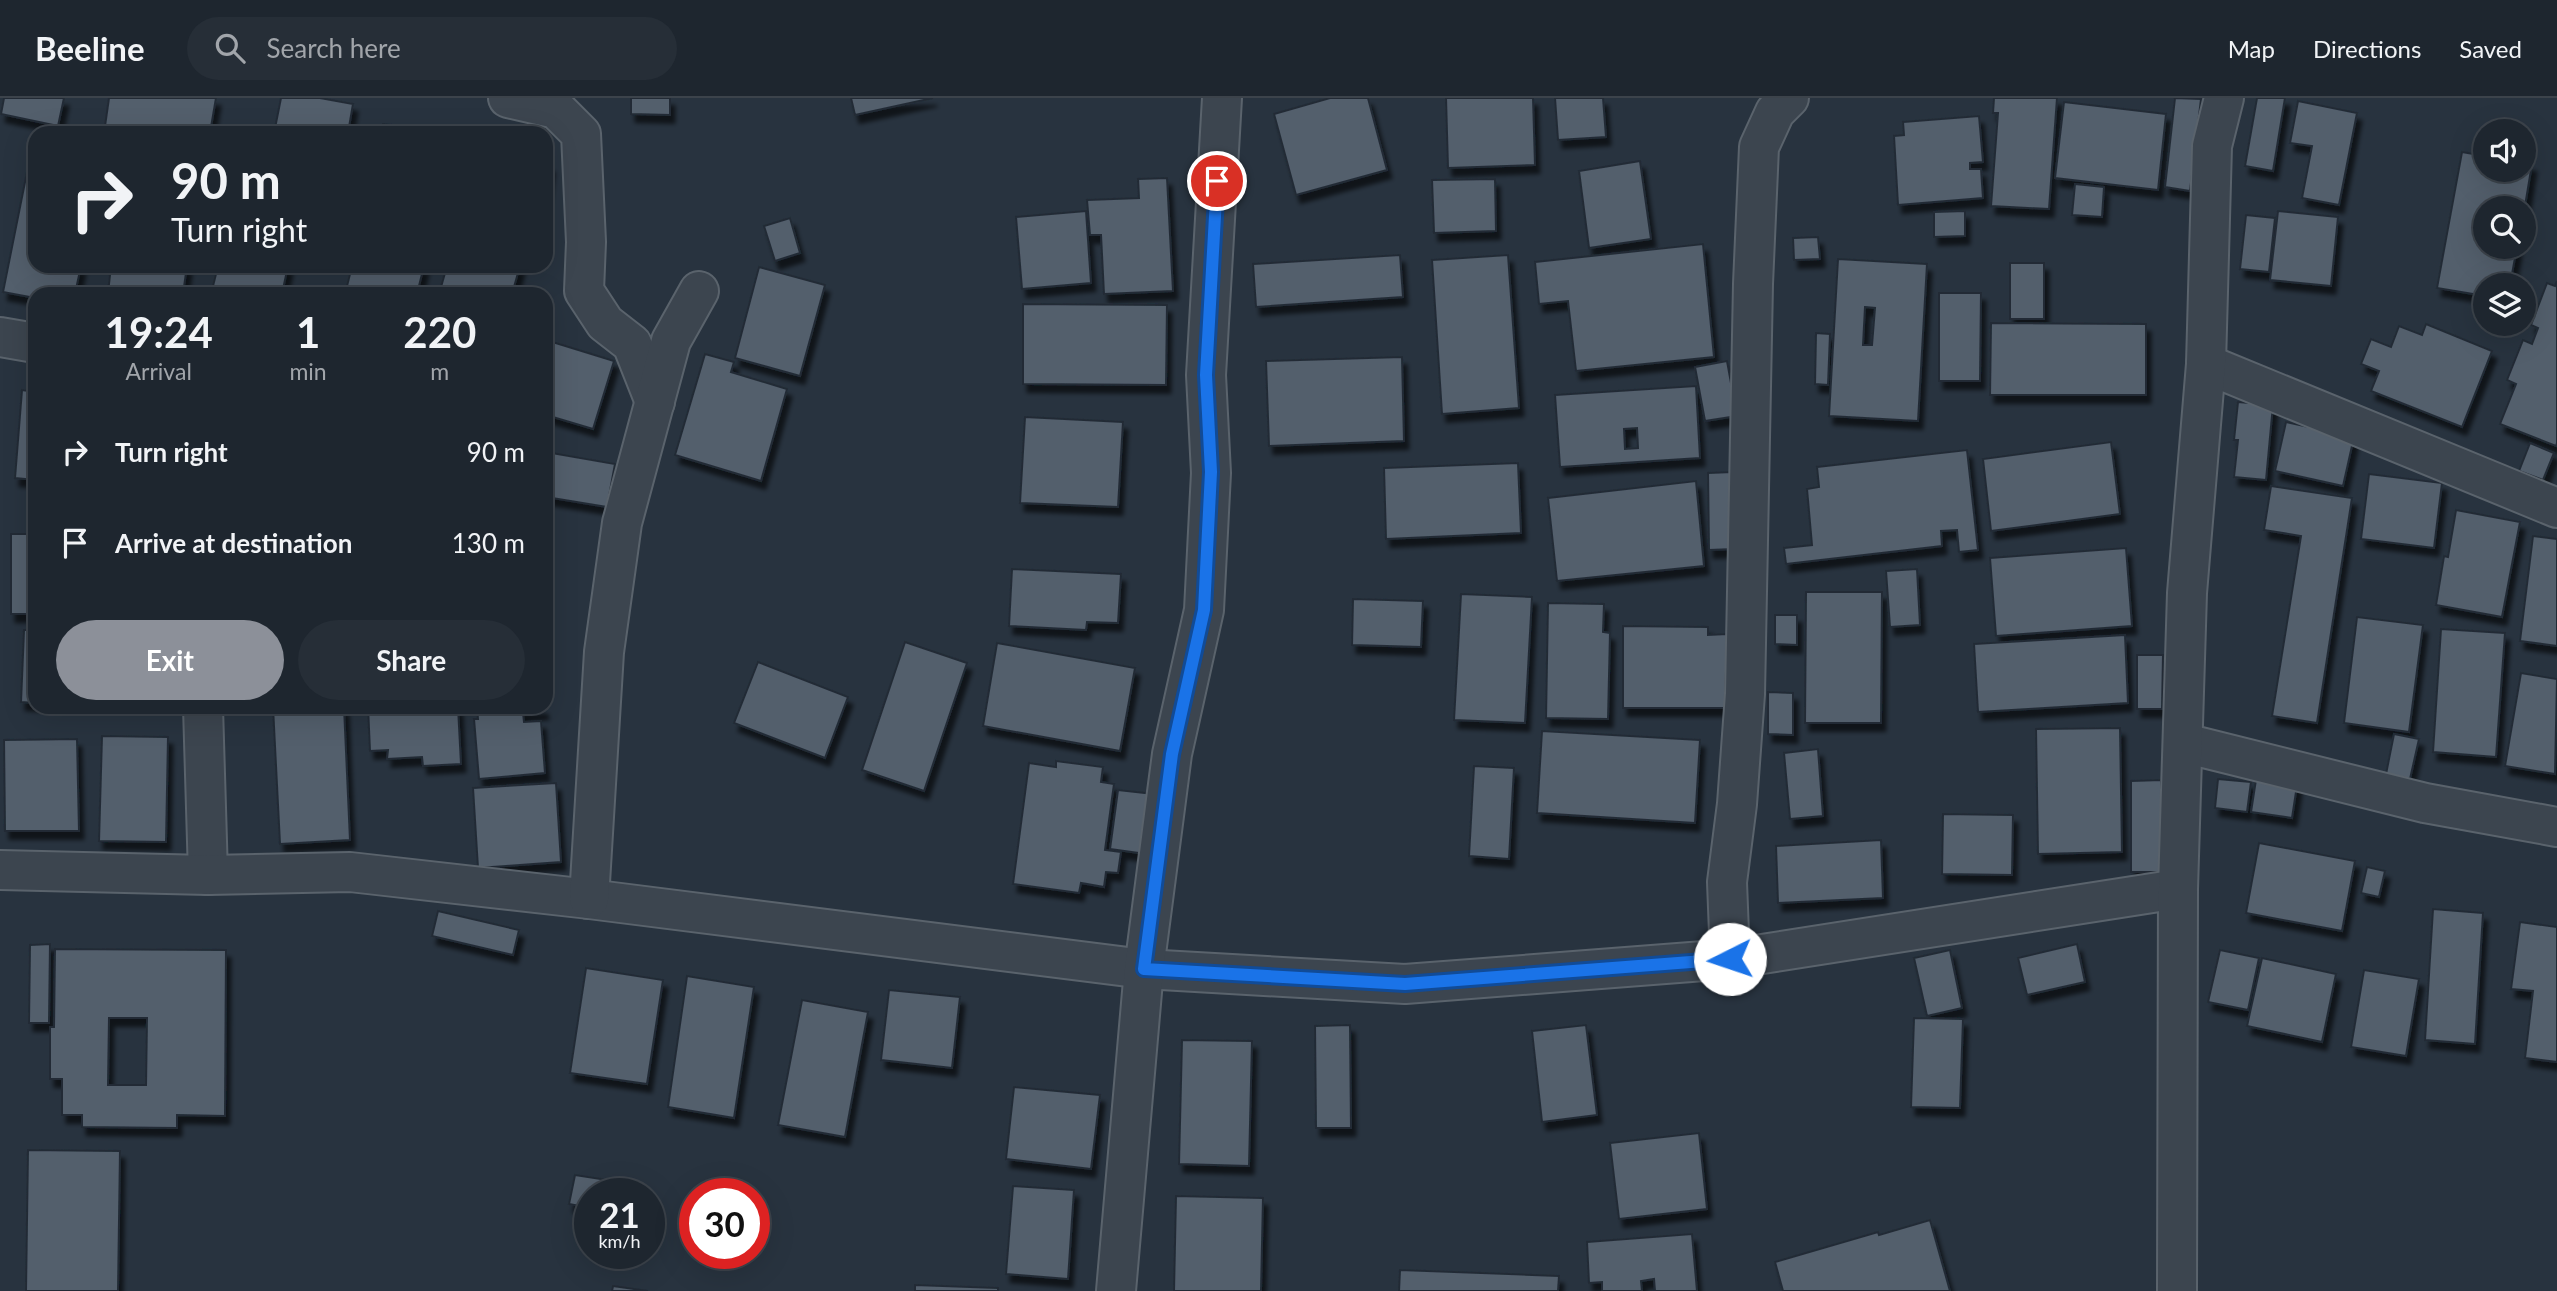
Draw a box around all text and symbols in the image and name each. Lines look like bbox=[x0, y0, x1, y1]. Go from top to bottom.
search box bbox=[187, 17, 677, 80]
text: Beeline bbox=[35, 28, 145, 68]
icon: search bbox=[211, 29, 249, 67]
text: Search here bbox=[267, 32, 401, 64]
text: Map bbox=[2228, 34, 2275, 63]
text: Directions bbox=[2313, 34, 2421, 63]
text: Saved bbox=[2459, 34, 2522, 63]
map controls bbox=[2473, 119, 2536, 336]
button: sound bbox=[2473, 119, 2536, 182]
text: 90 m bbox=[171, 151, 281, 209]
pin bbox=[1187, 151, 1247, 211]
icon: right bbox=[56, 154, 147, 245]
icon: arrive bbox=[1198, 162, 1236, 200]
button: search bbox=[2473, 196, 2536, 259]
text: Turn right bbox=[171, 210, 307, 249]
button: layers bbox=[2473, 273, 2536, 336]
text: 19:24 bbox=[105, 307, 213, 357]
text: 1 bbox=[296, 307, 320, 357]
text: 220 bbox=[403, 307, 476, 357]
text: Arrival bbox=[126, 357, 192, 385]
text: min bbox=[289, 357, 327, 385]
text: m bbox=[430, 357, 449, 385]
icon: right bbox=[56, 433, 94, 471]
text: Turn right bbox=[115, 436, 228, 468]
text: 90 m bbox=[467, 436, 525, 468]
icon: arrive bbox=[56, 524, 94, 562]
text: Arrive at destination bbox=[115, 527, 352, 559]
text: 130 m bbox=[452, 527, 525, 559]
button: Exit bbox=[56, 620, 284, 700]
button: Share bbox=[298, 620, 525, 700]
position arrow bbox=[1693, 922, 1767, 996]
speed limit sign: 30 bbox=[679, 1178, 770, 1269]
text: 21 bbox=[599, 1193, 640, 1235]
text: km/h bbox=[598, 1230, 641, 1252]

